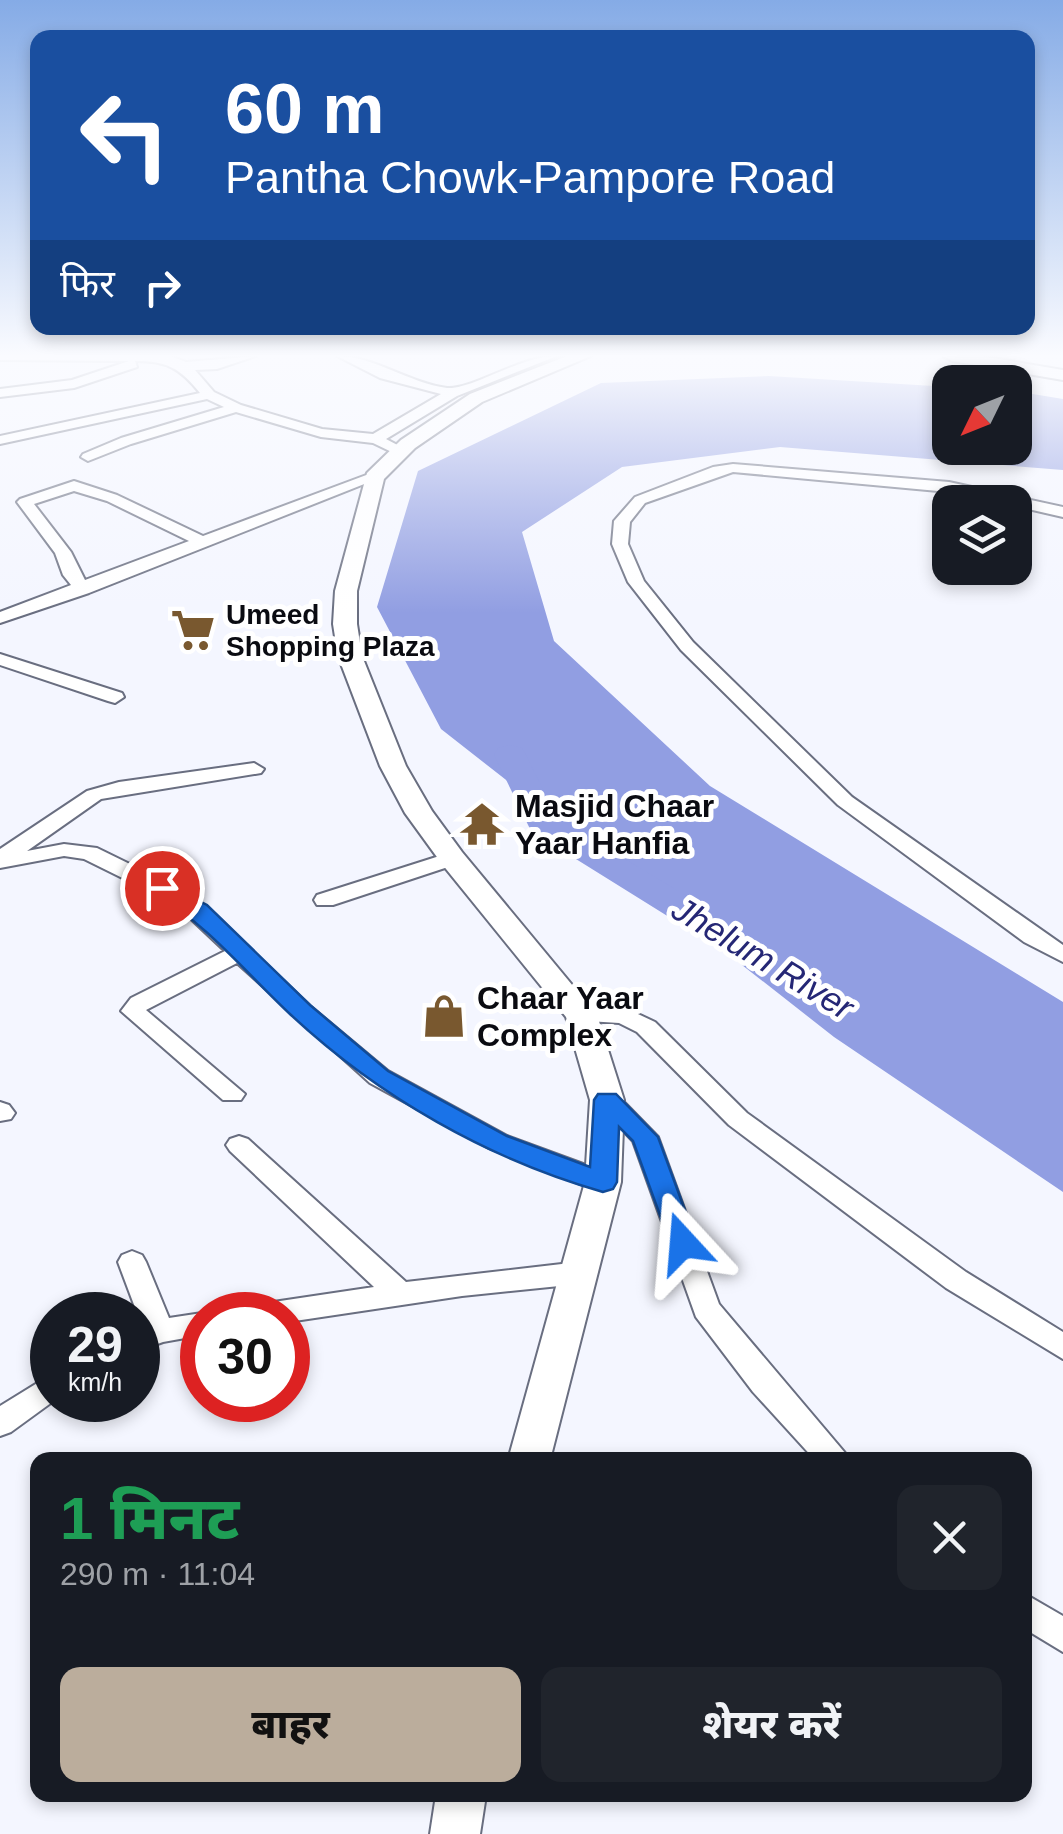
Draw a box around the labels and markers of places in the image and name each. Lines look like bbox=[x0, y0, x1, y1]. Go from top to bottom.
place label: Umeed Shopping Plaza bbox=[226, 599, 435, 662]
supermarket icon: Umeed Shopping Plaza bbox=[169, 606, 217, 654]
place label: Masjid Chaar Yaar Hanfia bbox=[515, 788, 714, 861]
temple icon: Masjid Chaar Yaar Hanfia bbox=[458, 800, 506, 848]
pin bbox=[120, 846, 205, 931]
place label: Chaar Yaar Complex bbox=[477, 980, 644, 1053]
shop icon: Chaar Yaar Complex bbox=[420, 992, 468, 1040]

